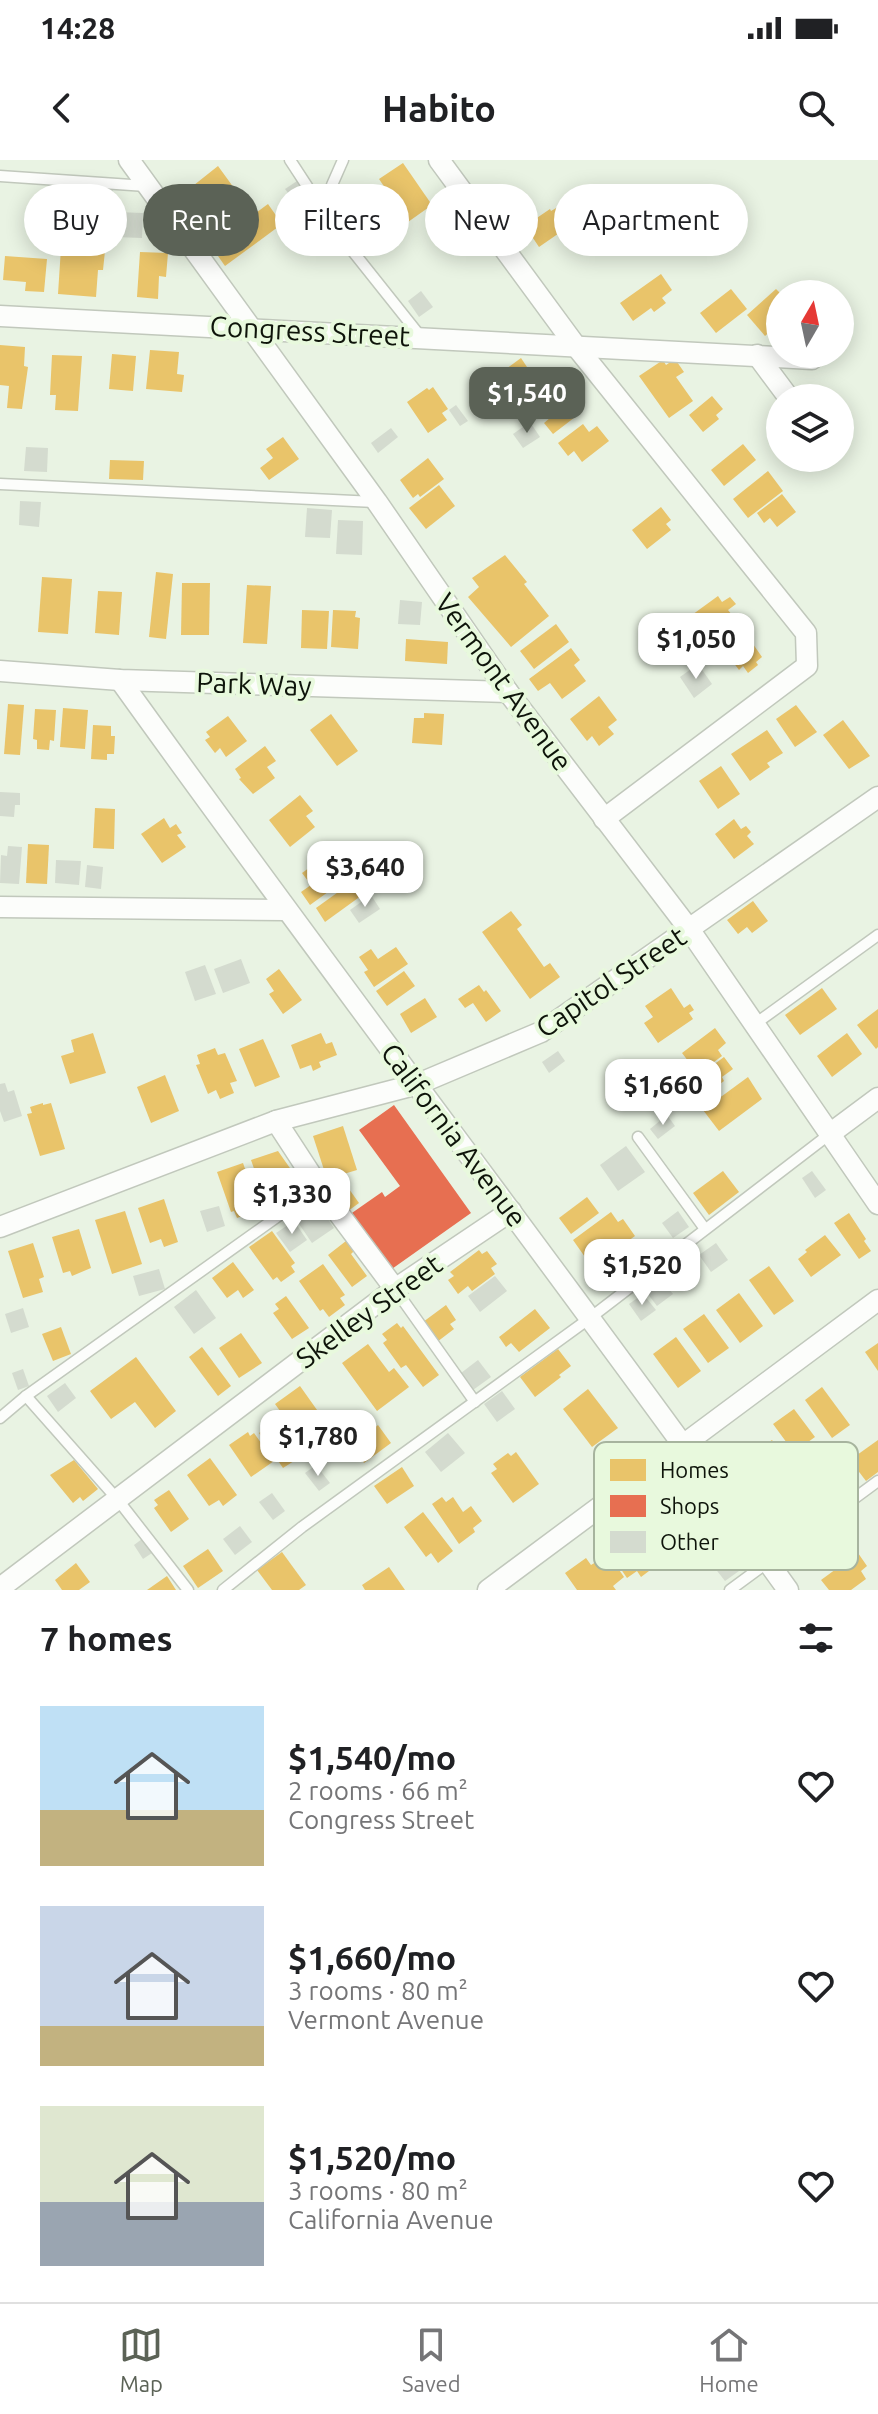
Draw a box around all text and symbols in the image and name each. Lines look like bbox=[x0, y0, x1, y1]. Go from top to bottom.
text: 14:28 bbox=[40, 11, 115, 45]
icon: back bbox=[40, 86, 84, 130]
icon: search bbox=[794, 86, 838, 130]
text: Habito bbox=[382, 88, 496, 129]
chip: Buy bbox=[24, 184, 127, 256]
chip: Rent bbox=[143, 184, 259, 256]
chip: Filters bbox=[275, 184, 409, 256]
chip: New bbox=[425, 184, 538, 256]
chip: Apartment bbox=[554, 184, 748, 256]
north arrow bbox=[766, 280, 854, 368]
map controls bbox=[766, 280, 854, 472]
street label: Congress Street bbox=[209, 310, 411, 351]
pin: $1,540 bbox=[462, 367, 592, 435]
text: $1,540 bbox=[487, 378, 567, 407]
button: layers bbox=[766, 384, 854, 472]
street label: Vermont Avenue bbox=[430, 587, 579, 776]
pin: $1,050 bbox=[631, 613, 761, 681]
text: $1,050 bbox=[656, 624, 736, 653]
street label: Park Way bbox=[196, 666, 312, 701]
pin: $3,640 bbox=[300, 841, 430, 909]
text: $3,640 bbox=[325, 852, 405, 881]
street label: Capitol Street bbox=[530, 920, 692, 1043]
street label: California Avenue bbox=[375, 1037, 533, 1232]
pin: $1,660 bbox=[598, 1059, 728, 1127]
text: $1,660 bbox=[623, 1070, 703, 1099]
pin: $1,330 bbox=[227, 1168, 357, 1236]
text: $1,330 bbox=[252, 1179, 332, 1208]
pin: $1,520 bbox=[577, 1239, 707, 1307]
street label: Skelley Street bbox=[290, 1248, 447, 1374]
text: $1,520 bbox=[602, 1250, 682, 1279]
pin: $1,780 bbox=[253, 1410, 383, 1478]
text: $1,780 bbox=[278, 1421, 358, 1450]
legend bbox=[594, 1442, 858, 1570]
text: Homes bbox=[660, 1457, 729, 1482]
text: Shops bbox=[660, 1493, 719, 1518]
text: Other bbox=[660, 1529, 719, 1554]
icon: filters bbox=[794, 1616, 838, 1660]
text: 7 homes bbox=[40, 1619, 173, 1657]
icon: home bbox=[104, 1738, 200, 1834]
text: $1,540/mo bbox=[288, 1738, 456, 1776]
icon: heart bbox=[794, 1764, 838, 1808]
text: 2 rooms · 66 m² bbox=[288, 1776, 468, 1805]
text: Congress Street bbox=[288, 1805, 474, 1834]
icon: home bbox=[104, 1938, 200, 2034]
text: $1,660/mo bbox=[288, 1938, 456, 1976]
icon: heart bbox=[794, 1964, 838, 2008]
text: 3 rooms · 80 m² bbox=[288, 1976, 468, 2005]
text: Vermont Avenue bbox=[288, 2005, 484, 2034]
icon: home bbox=[104, 2138, 200, 2234]
text: $1,520/mo bbox=[288, 2138, 456, 2176]
icon: heart bbox=[794, 2164, 838, 2208]
text: 3 rooms · 80 m² bbox=[288, 2176, 468, 2205]
text: California Avenue bbox=[288, 2205, 493, 2234]
tab: Map bbox=[119, 2323, 163, 2396]
tab: Saved bbox=[402, 2323, 461, 2396]
tab: Home bbox=[699, 2323, 759, 2396]

